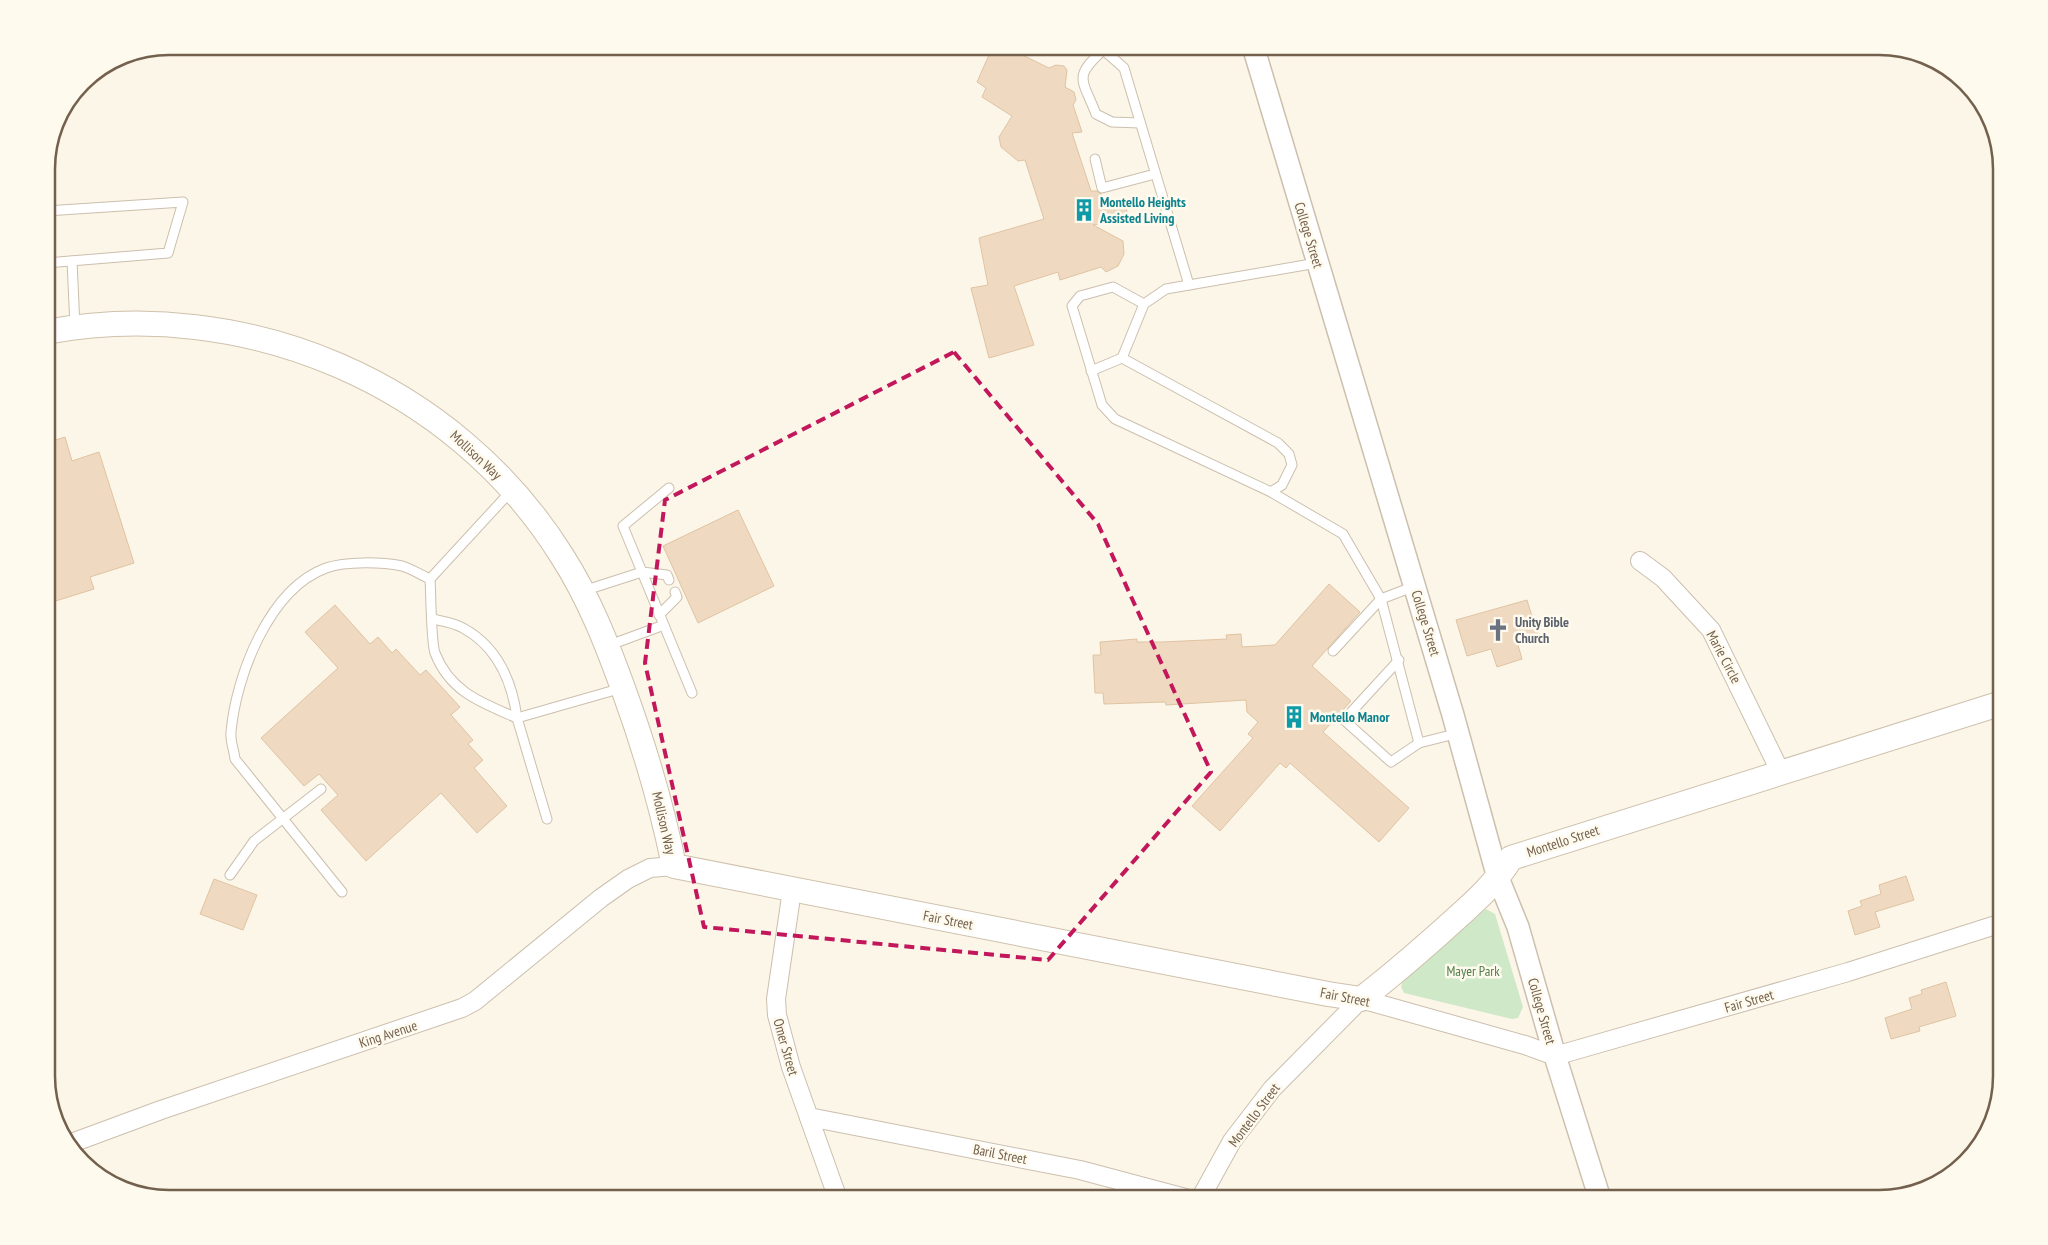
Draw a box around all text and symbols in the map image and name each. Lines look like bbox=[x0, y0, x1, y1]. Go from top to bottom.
place label: Montello Heights Assisted Living bbox=[1099, 193, 1186, 227]
building icon: Montello Heights Assisted Living bbox=[1071, 197, 1097, 223]
street label: College Street bbox=[1290, 200, 1328, 270]
street label: Mollison Way bbox=[446, 427, 506, 484]
street label: College Street bbox=[1407, 588, 1445, 658]
place label: Unity Bible Church bbox=[1515, 613, 1569, 647]
church icon: Unity Bible Church bbox=[1485, 617, 1511, 643]
street label: Marie Circle bbox=[1703, 627, 1746, 687]
building icon: Montello Manor bbox=[1281, 704, 1307, 730]
place label: Montello Manor bbox=[1310, 708, 1390, 726]
street label: Mollison Way bbox=[648, 790, 680, 857]
street label: Montello Street bbox=[1524, 821, 1602, 861]
street label: Fair Street bbox=[922, 906, 974, 934]
park label: Mayer Park bbox=[1446, 962, 1500, 980]
street label: College Street bbox=[1524, 976, 1560, 1046]
street label: Fair Street bbox=[1319, 983, 1371, 1011]
street label: Fair Street bbox=[1722, 985, 1776, 1017]
street label: King Avenue bbox=[357, 1016, 420, 1052]
street label: Omer Street bbox=[769, 1016, 803, 1078]
street label: Montello Street bbox=[1224, 1079, 1284, 1150]
street label: Baril Street bbox=[972, 1140, 1029, 1168]

